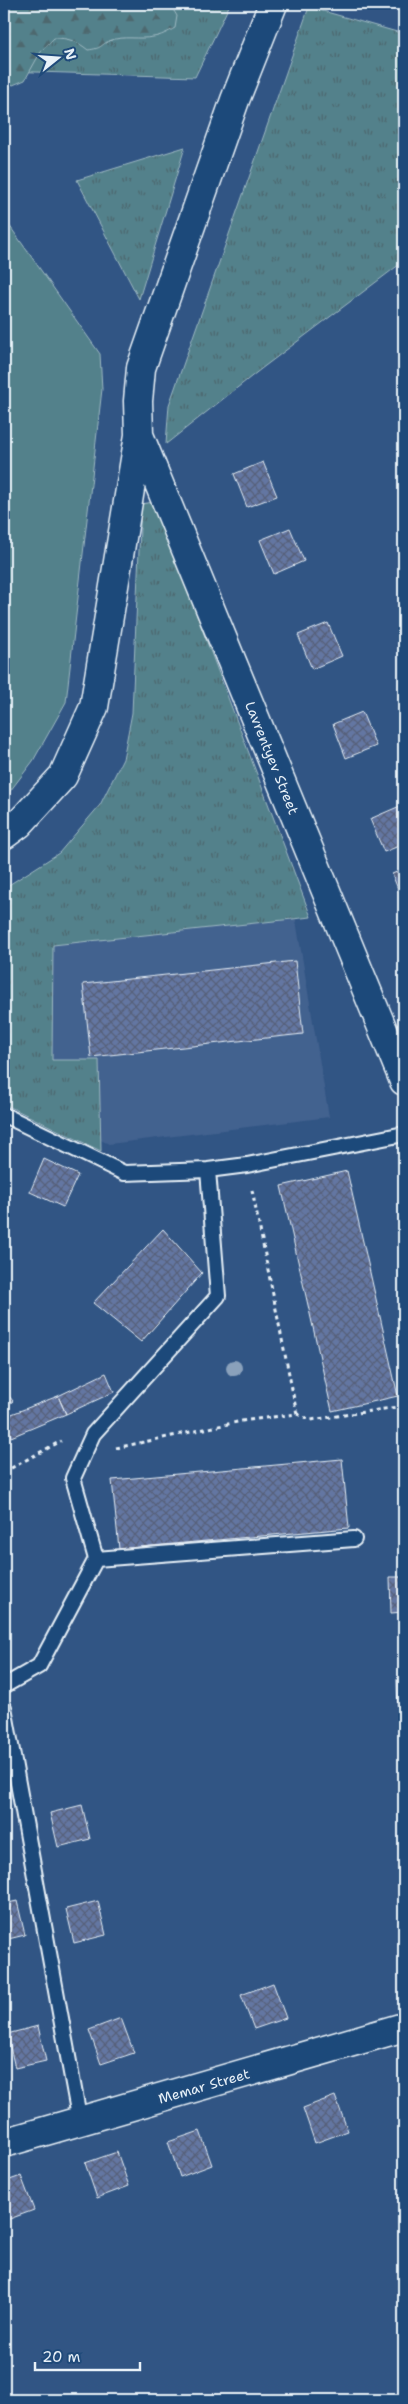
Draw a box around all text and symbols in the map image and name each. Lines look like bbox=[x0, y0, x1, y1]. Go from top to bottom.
north arrow bbox=[32, 32, 82, 82]
text: N bbox=[60, 46, 81, 62]
street label: Lavrentyev Street bbox=[241, 699, 303, 817]
street label: Memar Street bbox=[156, 2064, 252, 2108]
scale bar bbox=[35, 2339, 140, 2371]
text: 20 m bbox=[42, 2347, 81, 2367]

